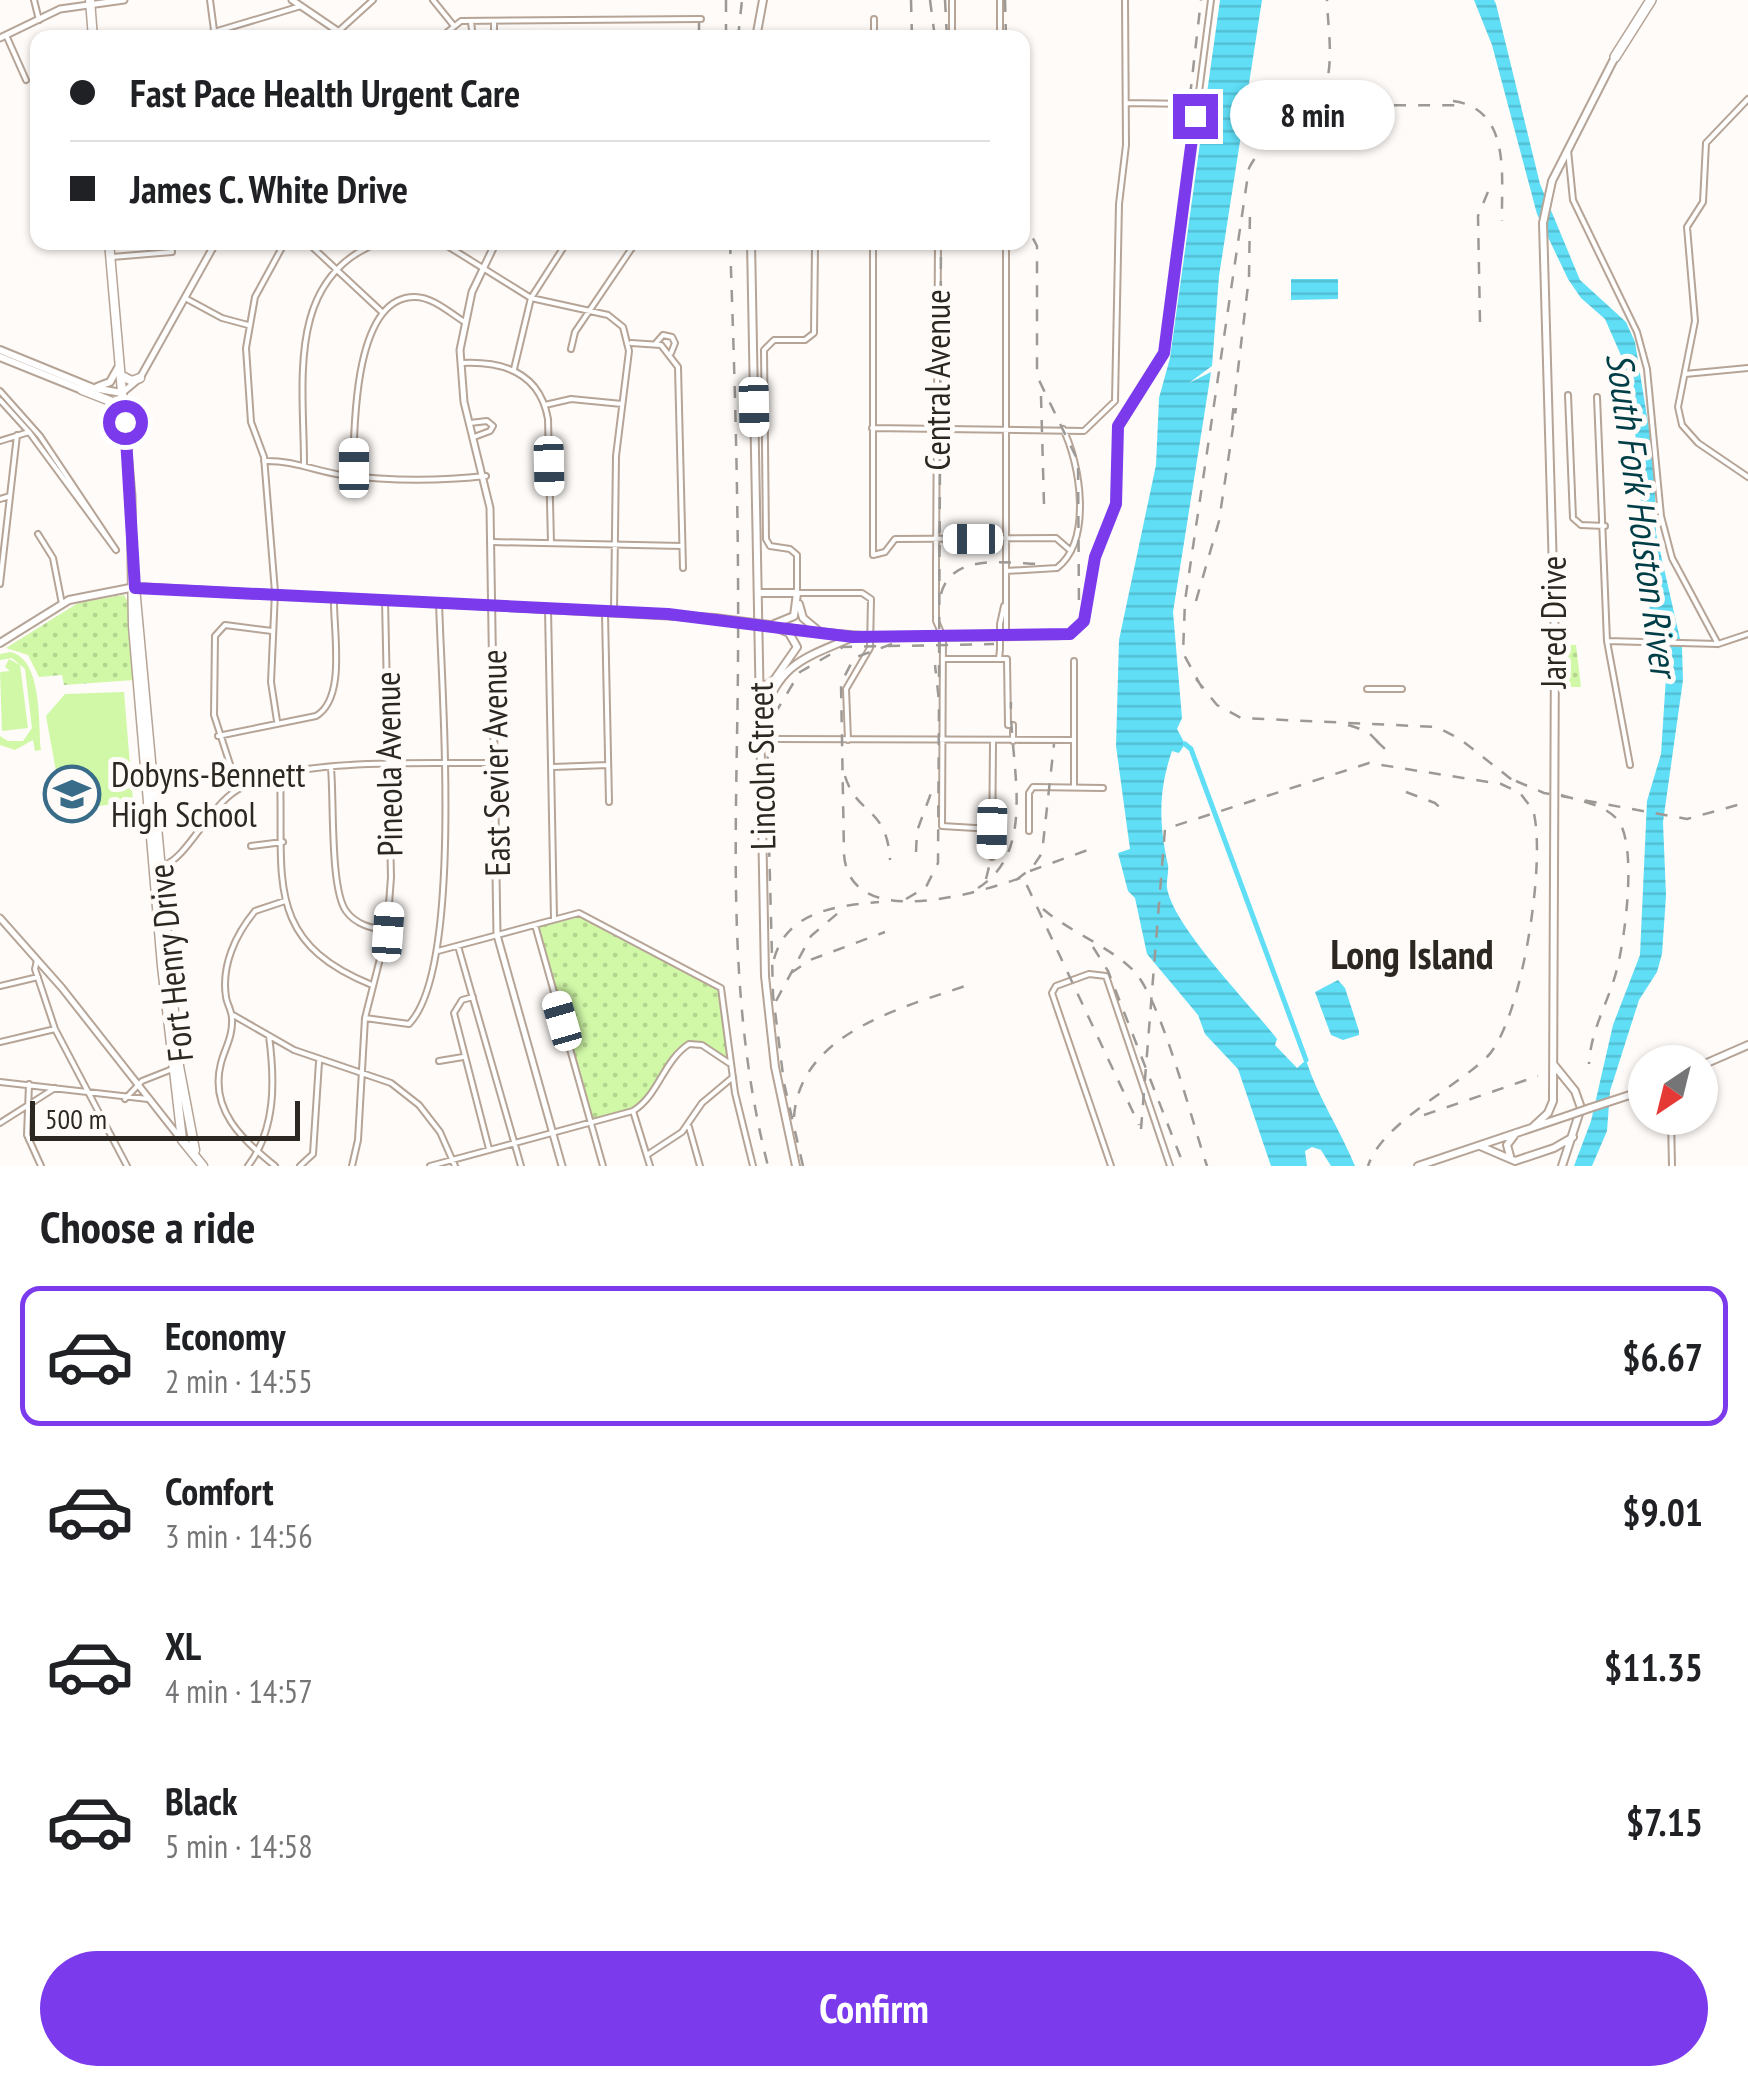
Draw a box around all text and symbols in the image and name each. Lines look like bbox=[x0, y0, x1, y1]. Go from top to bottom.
text: Fast Pace Health Urgent Care bbox=[130, 68, 520, 117]
callout: 8 min bbox=[1230, 81, 1395, 151]
route end bbox=[1173, 94, 1218, 139]
text: 8 min bbox=[1280, 94, 1345, 136]
text: James C. White Drive bbox=[130, 164, 408, 213]
street label: Central Avenue bbox=[914, 289, 960, 471]
water label: South Fork Holston River bbox=[1596, 349, 1691, 683]
car bbox=[738, 377, 770, 437]
route start bbox=[103, 400, 148, 445]
car bbox=[533, 436, 565, 496]
car bbox=[339, 438, 369, 498]
car bbox=[943, 524, 1003, 554]
street label: Jared Drive bbox=[1530, 556, 1576, 689]
street label: East Sevier Avenue bbox=[470, 649, 520, 877]
street label: Pineola Avenue bbox=[363, 671, 413, 857]
street label: Lincoln Street bbox=[737, 681, 785, 850]
place label: Dobyns-Bennett High School bbox=[111, 751, 306, 837]
school or university icon: Dobyns-Bennett High School bbox=[42, 764, 102, 824]
car bbox=[976, 799, 1008, 859]
street label: Fort Henry Drive bbox=[137, 862, 203, 1064]
car bbox=[371, 901, 405, 963]
district label: Long Island bbox=[1330, 928, 1494, 980]
car bbox=[539, 988, 585, 1054]
north arrow bbox=[1628, 1045, 1718, 1135]
map controls bbox=[1628, 1045, 1718, 1135]
scale bar bbox=[30, 1096, 300, 1140]
text: 500 m bbox=[45, 1100, 107, 1137]
text: Choose a ride bbox=[40, 1197, 255, 1255]
icon: car bbox=[45, 1311, 135, 1401]
text: Economy bbox=[165, 1311, 285, 1360]
text: $6.67 bbox=[1622, 1332, 1703, 1381]
text: 2 min · 14:55 bbox=[165, 1360, 313, 1402]
icon: car bbox=[45, 1466, 135, 1556]
text: Comfort bbox=[165, 1466, 274, 1515]
text: $9.01 bbox=[1622, 1487, 1703, 1536]
text: 3 min · 14:56 bbox=[165, 1515, 313, 1557]
icon: car bbox=[45, 1621, 135, 1711]
text: XL bbox=[165, 1621, 201, 1670]
text: $11.35 bbox=[1604, 1642, 1703, 1691]
text: 4 min · 14:57 bbox=[165, 1670, 313, 1712]
icon: car bbox=[45, 1776, 135, 1866]
text: Black bbox=[165, 1776, 238, 1825]
text: $7.15 bbox=[1626, 1797, 1703, 1846]
text: 5 min · 14:58 bbox=[165, 1825, 313, 1867]
button: Confirm bbox=[40, 1951, 1708, 2066]

